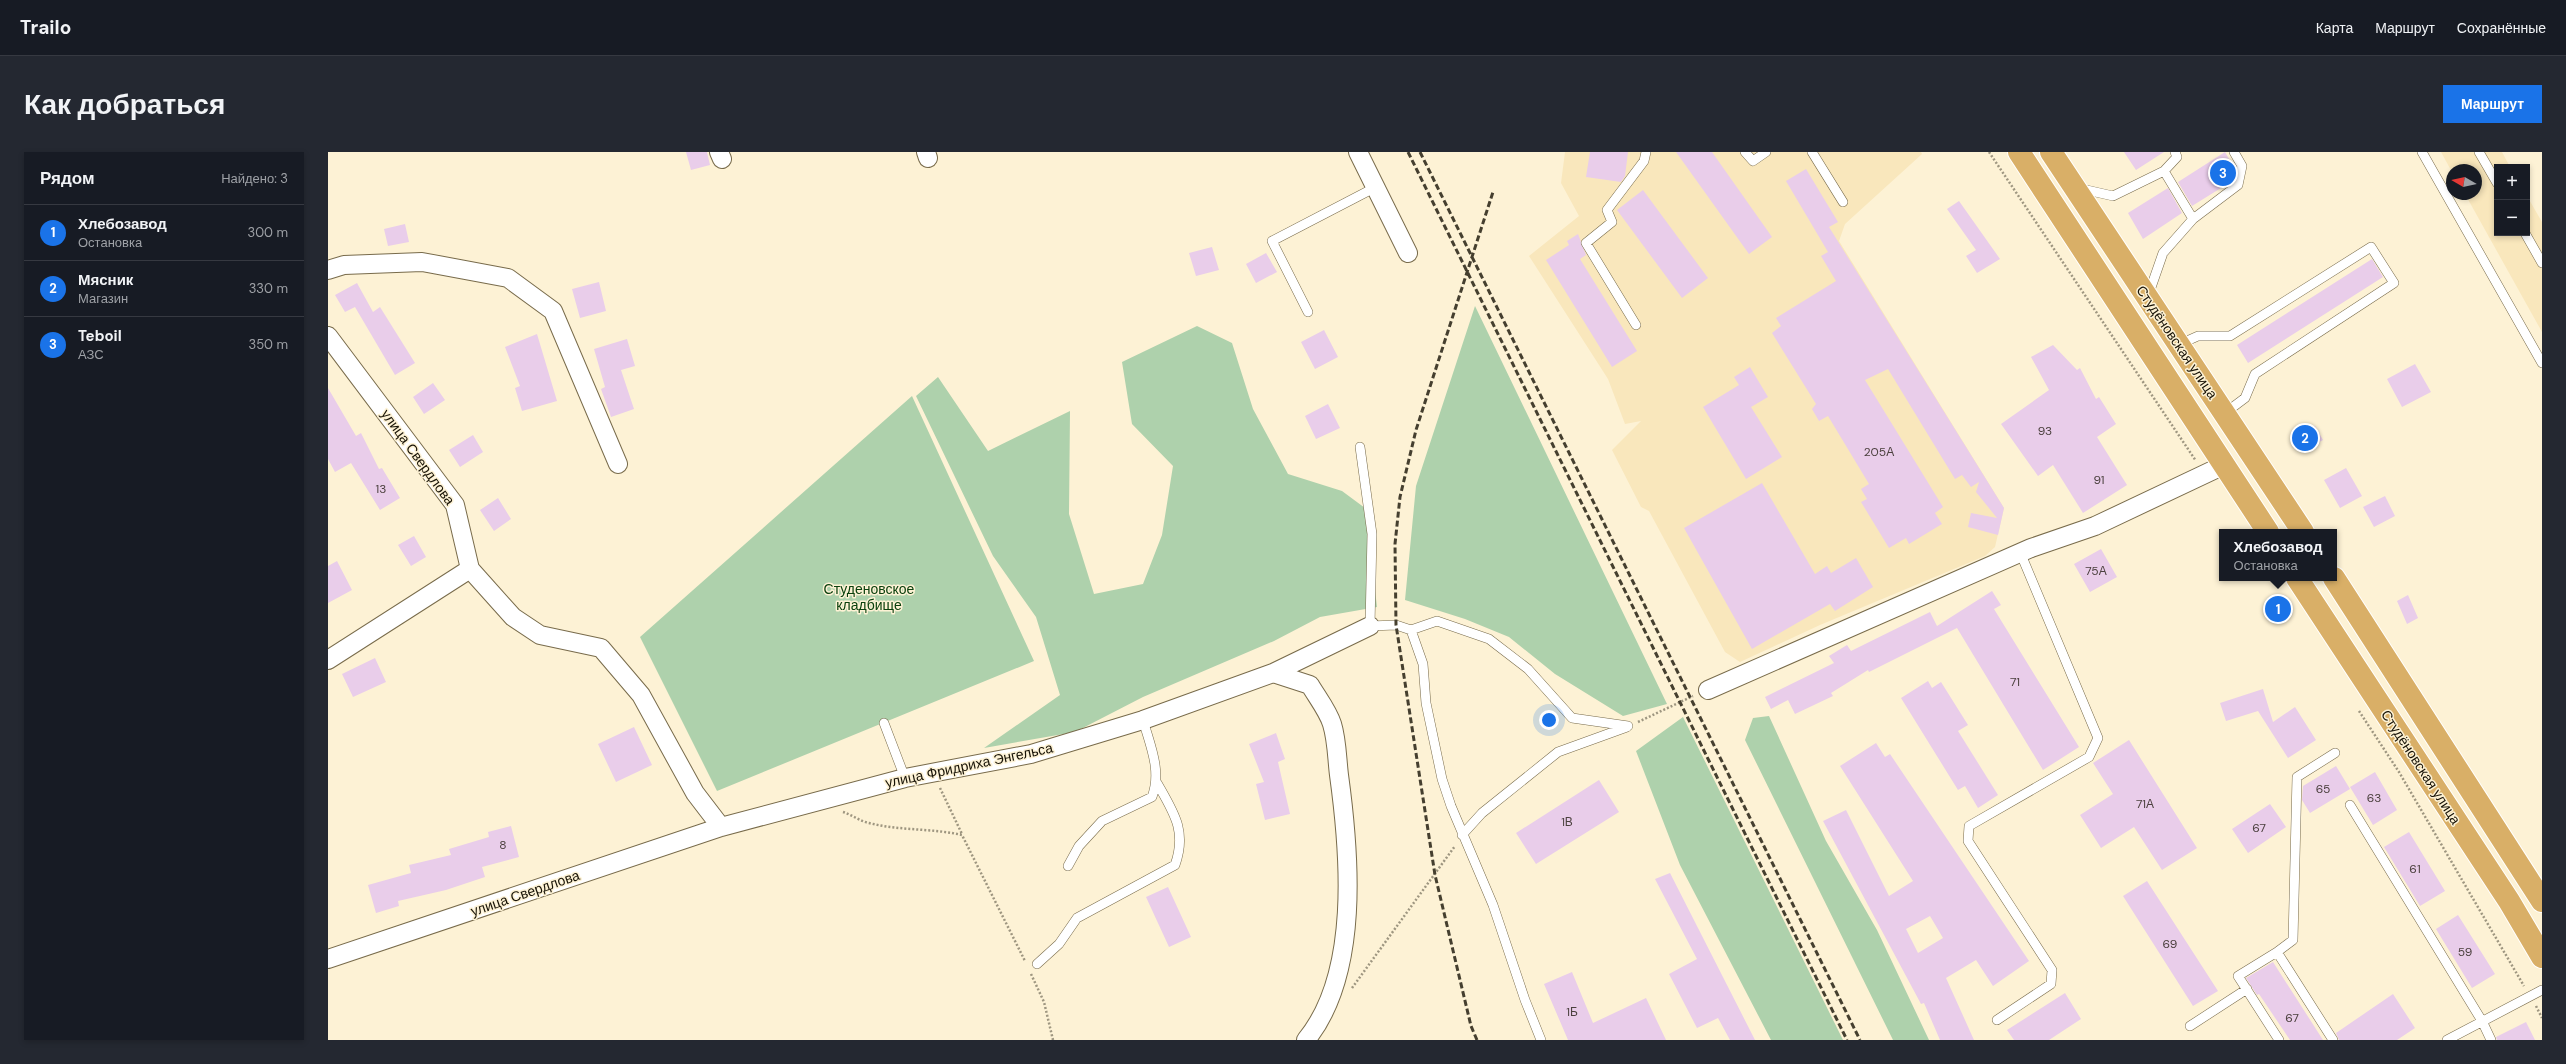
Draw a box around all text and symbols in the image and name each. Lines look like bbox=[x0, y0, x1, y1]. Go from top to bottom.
text: Trailo bbox=[20, 15, 71, 40]
text: Карта bbox=[2316, 19, 2353, 37]
text: Маршрут bbox=[2375, 19, 2435, 37]
text: Сохранённые bbox=[2457, 19, 2546, 37]
button: Маршрут bbox=[2443, 85, 2542, 123]
text: Как добраться bbox=[24, 86, 225, 123]
pin: 3 bbox=[2210, 158, 2236, 188]
north arrow bbox=[2446, 164, 2482, 200]
map controls bbox=[2494, 164, 2530, 236]
button: + bbox=[2494, 164, 2530, 200]
text: Рядом bbox=[40, 167, 95, 189]
text: Найдено: 3 bbox=[221, 170, 288, 187]
button: − bbox=[2494, 200, 2530, 236]
text: Хлебозавод bbox=[78, 214, 167, 234]
text: 1 bbox=[51, 224, 55, 241]
text: 300 m bbox=[247, 224, 288, 241]
text: Остановка bbox=[78, 234, 142, 251]
text: Мясник bbox=[78, 270, 133, 290]
text: 2 bbox=[49, 280, 57, 297]
text: 330 m bbox=[249, 280, 288, 297]
street label: Студёновская улица bbox=[2132, 282, 2222, 402]
text: Магазин bbox=[78, 290, 128, 307]
text: Teboil bbox=[78, 326, 122, 346]
text: 3 bbox=[49, 336, 57, 353]
text: 350 m bbox=[248, 336, 288, 353]
text: АЗС bbox=[78, 346, 104, 363]
street label: улица Свердлова bbox=[377, 406, 459, 509]
house number: 93 bbox=[2038, 423, 2052, 439]
pin: 2 bbox=[2292, 423, 2318, 453]
house number: 205А bbox=[1864, 444, 1894, 460]
house number: 91 bbox=[2093, 472, 2105, 488]
house number: 13 bbox=[376, 481, 386, 497]
popup bbox=[2219, 529, 2337, 581]
text: Хлебозавод bbox=[2234, 537, 2322, 557]
text: Остановка bbox=[2234, 557, 2298, 574]
house number: 75А bbox=[2085, 563, 2107, 579]
park label: Студеновское кладбище bbox=[824, 580, 915, 614]
pin: 1 bbox=[2265, 594, 2291, 624]
house number: 71 bbox=[2010, 674, 2020, 690]
street label: Студёновская улица bbox=[2377, 706, 2465, 828]
your location bbox=[1539, 710, 1559, 730]
street label: улица Фридриха Энгельса bbox=[884, 738, 1055, 792]
house number: 65 bbox=[2316, 781, 2330, 797]
house number: 63 bbox=[2367, 790, 2381, 806]
house number: 71А bbox=[2136, 796, 2154, 812]
house number: 1В bbox=[1561, 814, 1573, 830]
house number: 67 bbox=[2252, 820, 2266, 836]
house number: 8 bbox=[499, 837, 507, 853]
house number: 61 bbox=[2409, 861, 2421, 877]
street label: улица Свердлова bbox=[468, 866, 582, 920]
house number: 69 bbox=[2163, 936, 2177, 952]
house number: 59 bbox=[2458, 944, 2472, 960]
house number: 1Б bbox=[1566, 1004, 1578, 1020]
house number: 67 bbox=[2285, 1010, 2299, 1026]

